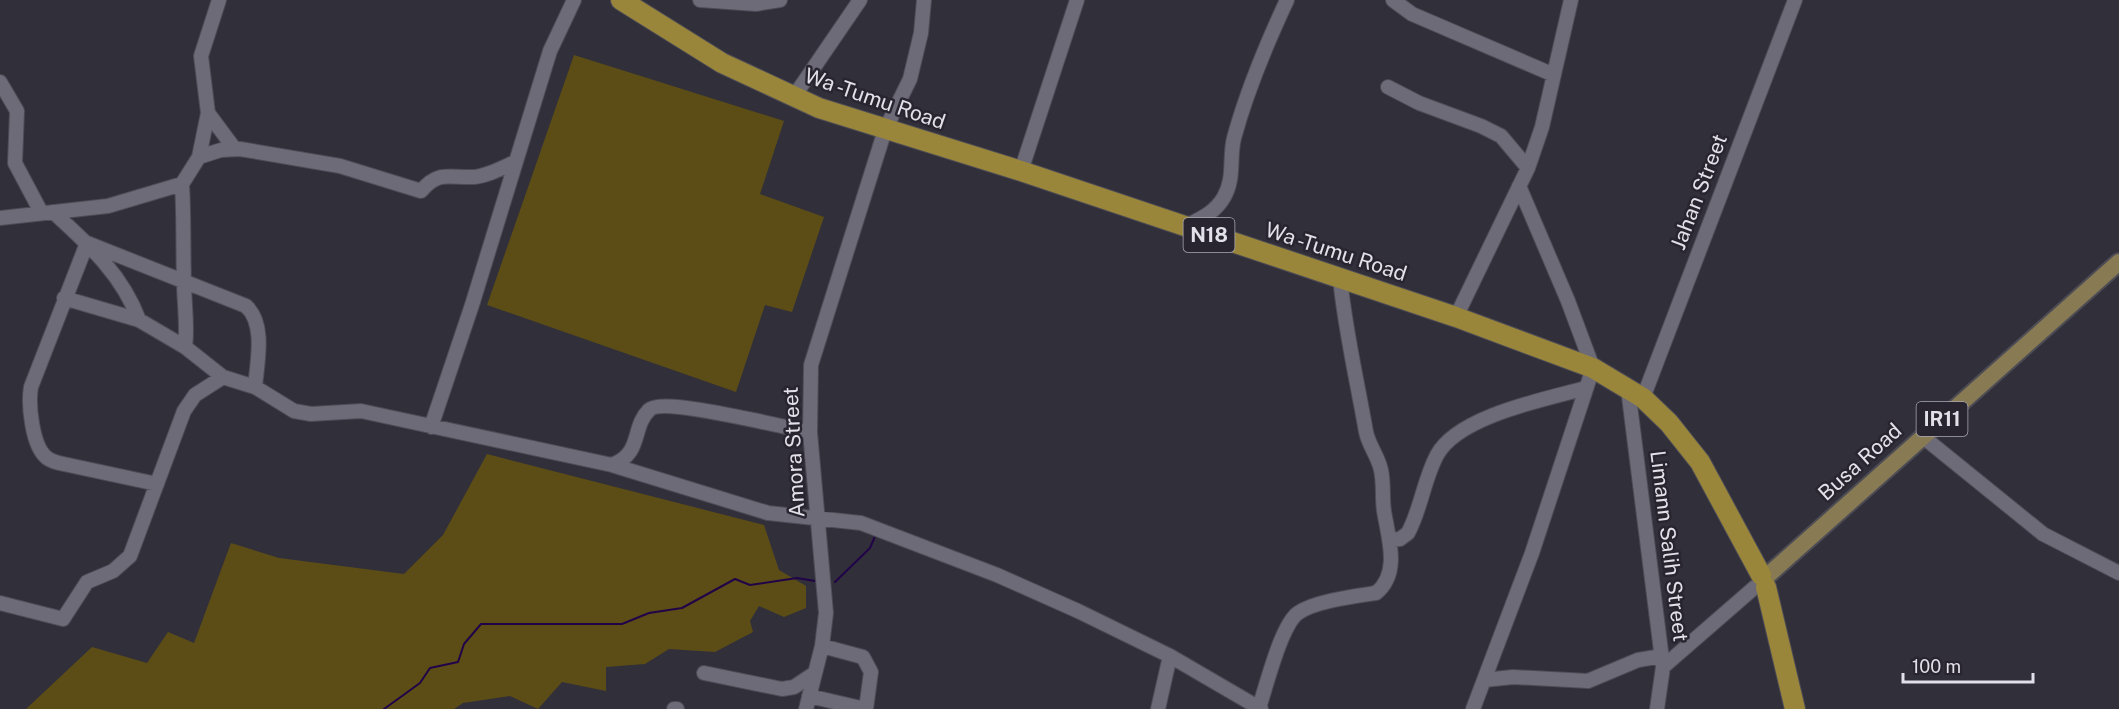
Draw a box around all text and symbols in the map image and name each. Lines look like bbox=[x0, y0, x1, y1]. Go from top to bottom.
street label: Wa -Tumu Road bbox=[801, 63, 949, 134]
street label: Jahan Street bbox=[1665, 130, 1732, 253]
street label: Wa -Tumu Road bbox=[1262, 217, 1410, 286]
road number: N18 bbox=[1184, 218, 1234, 252]
street label: Amora Street bbox=[778, 386, 809, 518]
road number: IR11 bbox=[1916, 402, 1968, 436]
street label: Busa Road bbox=[1813, 418, 1906, 506]
street label: Limann Salih Street bbox=[1645, 449, 1694, 643]
scale bar bbox=[1903, 646, 2034, 684]
text: 100 m bbox=[1912, 656, 1961, 677]

